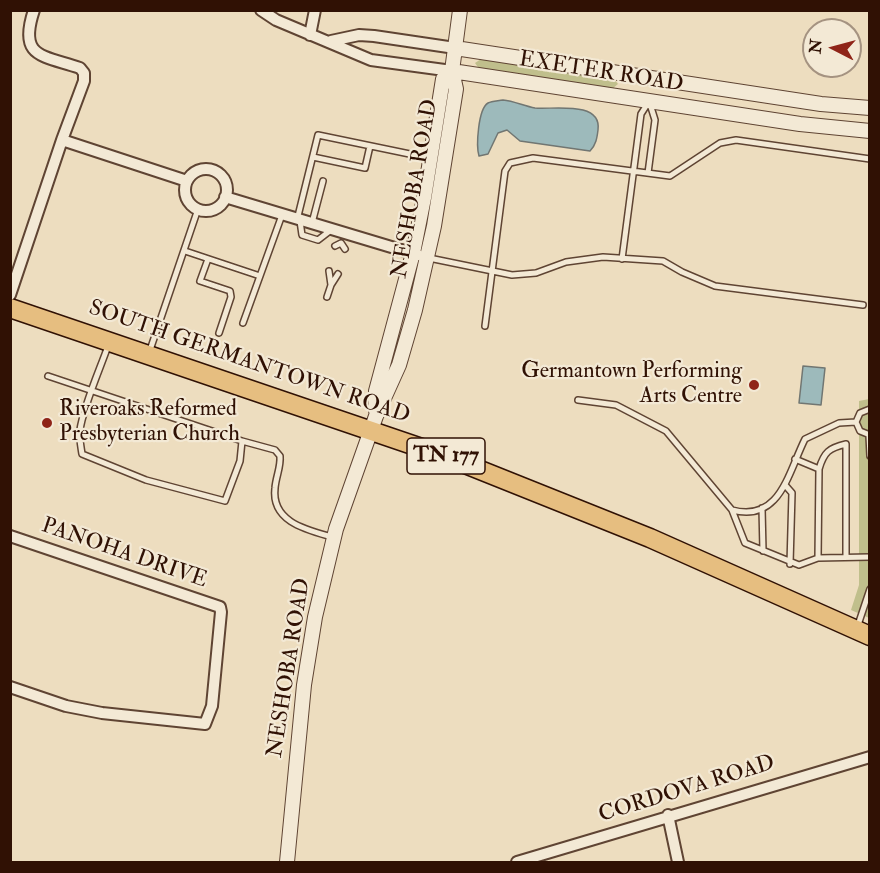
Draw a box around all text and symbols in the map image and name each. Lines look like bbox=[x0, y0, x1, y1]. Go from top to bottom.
north arrow bbox=[802, 18, 862, 78]
text: N bbox=[805, 38, 827, 55]
street label: EXETER ROAD bbox=[517, 47, 685, 99]
street label: NESHOBA ROAD bbox=[387, 97, 445, 281]
street label: SOUTH GERMANTOWN ROAD bbox=[85, 296, 413, 430]
place label: Germantown Performing Arts Centre bbox=[521, 359, 742, 410]
marker: Germantown Performing Arts Centre bbox=[747, 378, 761, 392]
place label: Riveroaks Reformed Presbyterian Church bbox=[59, 397, 240, 448]
marker: Riveroaks Reformed Presbyterian Church bbox=[40, 416, 54, 430]
road number: TN 177 bbox=[407, 438, 485, 474]
street label: PANOHA DRIVE bbox=[38, 513, 210, 595]
street label: NESHOBA ROAD bbox=[263, 576, 317, 760]
street label: CORDOVA ROAD bbox=[596, 751, 778, 829]

